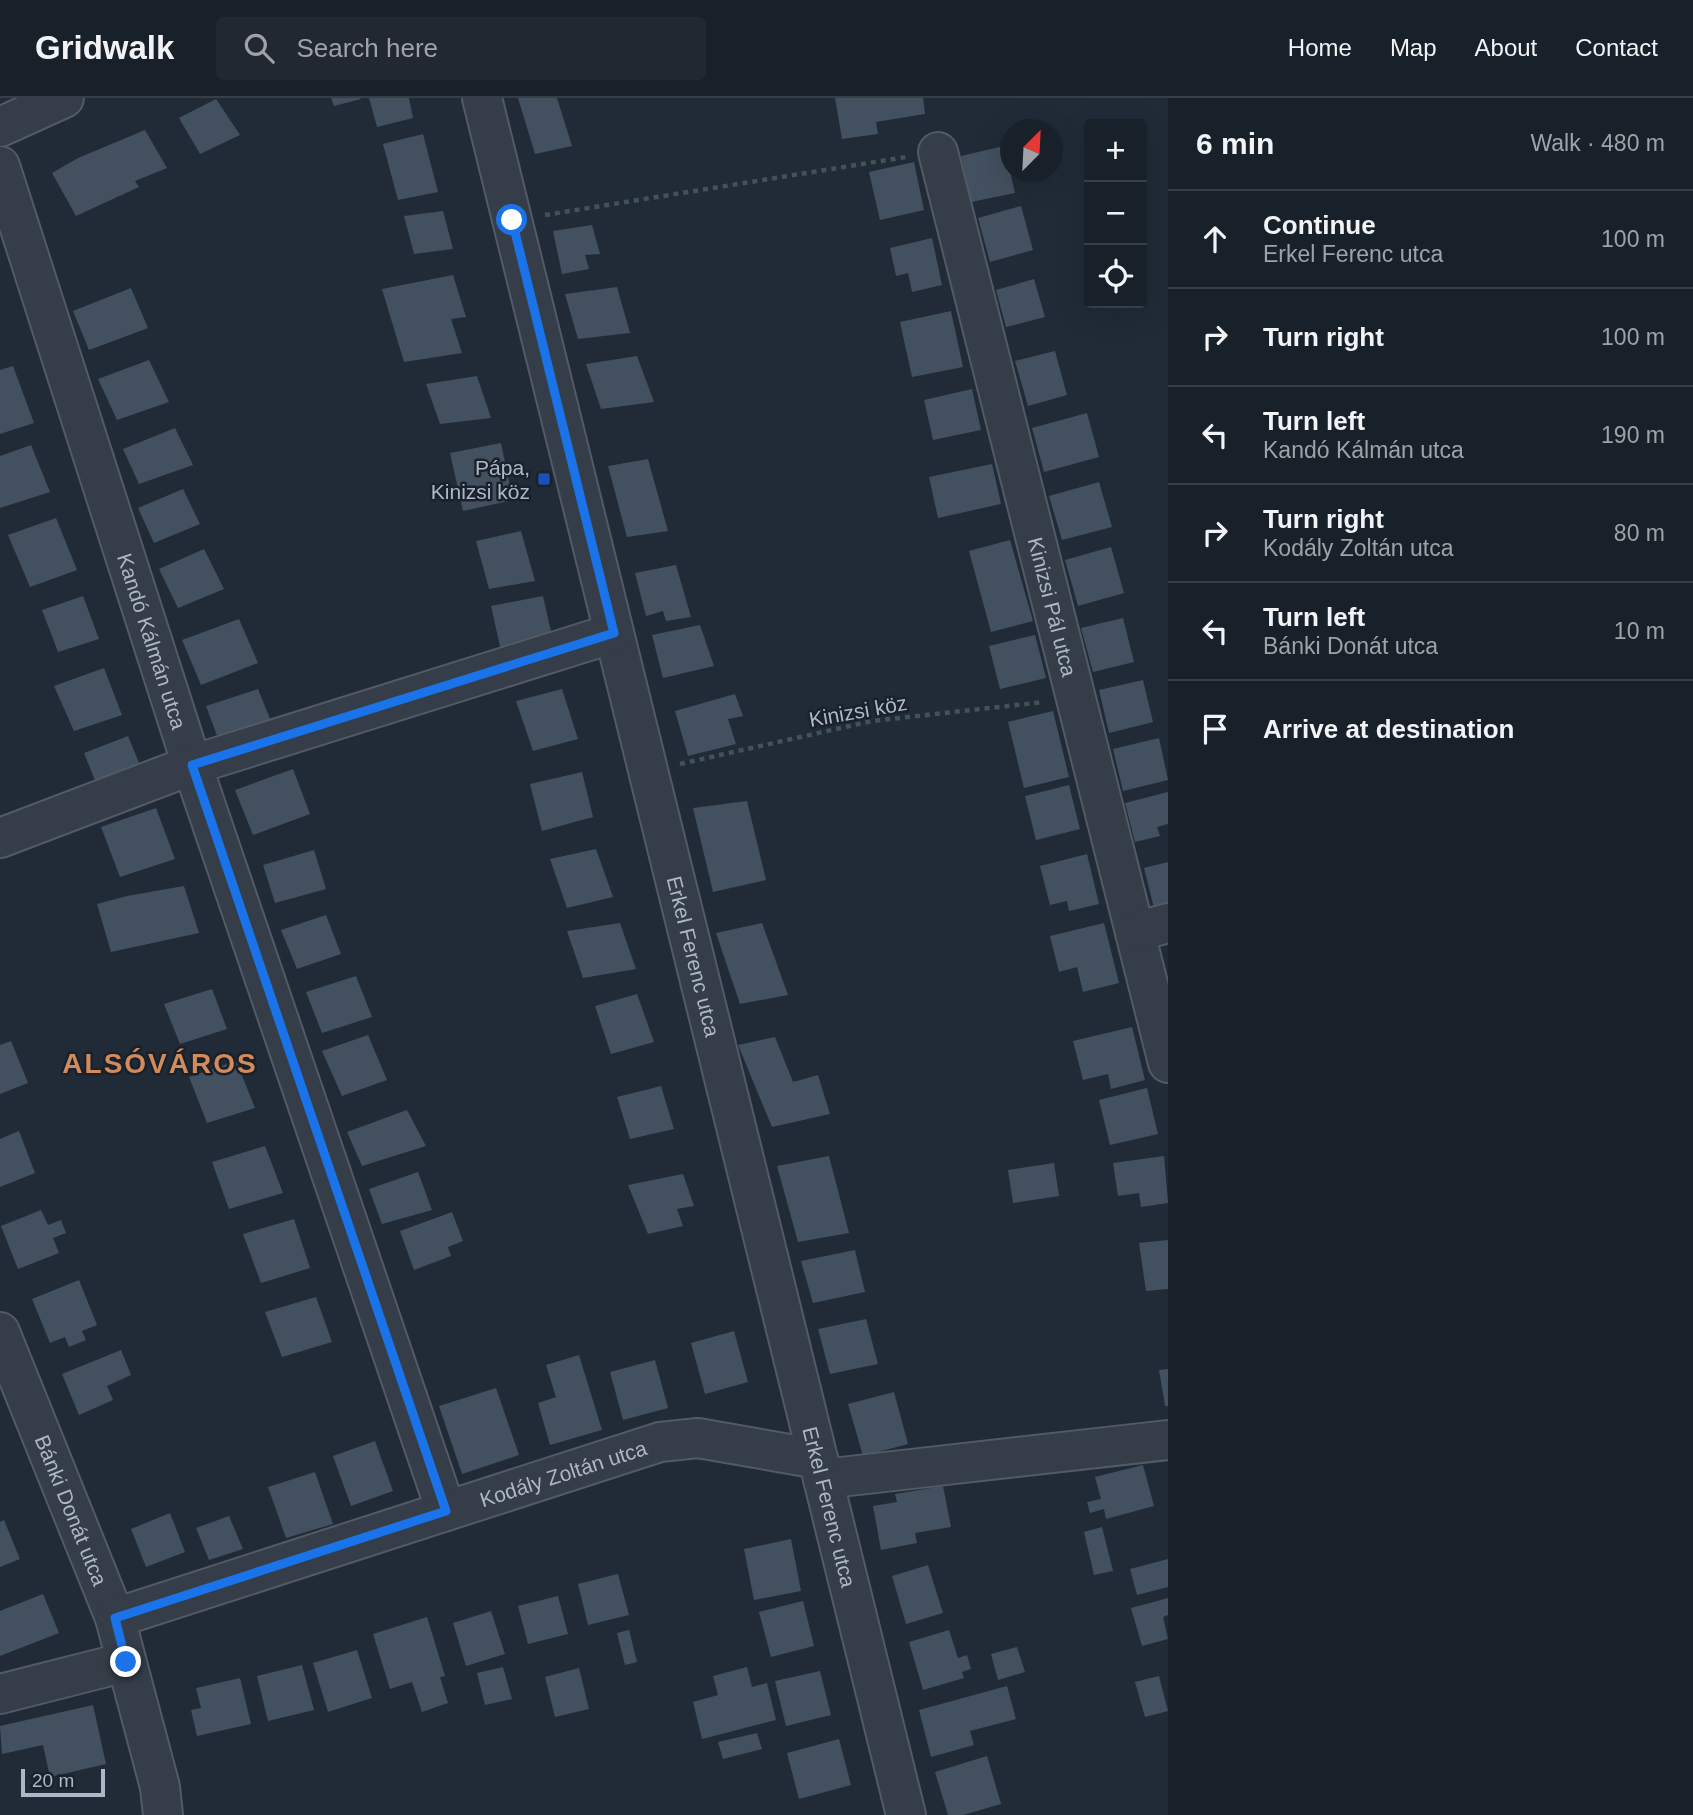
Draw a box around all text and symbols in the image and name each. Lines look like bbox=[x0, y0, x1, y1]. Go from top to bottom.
search box bbox=[216, 17, 706, 80]
text: Gridwalk bbox=[35, 29, 174, 66]
icon: search bbox=[240, 29, 278, 67]
text: Search here bbox=[296, 33, 438, 63]
text: Home bbox=[1288, 34, 1352, 61]
text: Map bbox=[1390, 34, 1437, 61]
text: About bbox=[1475, 34, 1537, 61]
text: Contact bbox=[1575, 34, 1658, 61]
north arrow bbox=[1000, 119, 1063, 182]
map controls bbox=[1084, 119, 1147, 308]
button: + bbox=[1084, 119, 1147, 182]
text: 6 min bbox=[1196, 127, 1274, 160]
text: Walk · 480 m bbox=[1530, 130, 1665, 156]
button: − bbox=[1084, 182, 1147, 245]
route start bbox=[496, 204, 527, 235]
text: Continue bbox=[1263, 210, 1376, 240]
icon: ahead bbox=[1196, 220, 1234, 258]
text: 100 m bbox=[1601, 226, 1665, 252]
text: Erkel Ferenc utca bbox=[1263, 241, 1443, 267]
button: locate bbox=[1084, 245, 1147, 308]
icon: right bbox=[1196, 318, 1234, 356]
text: Turn right bbox=[1263, 322, 1384, 352]
text: 100 m bbox=[1601, 324, 1665, 350]
text: Turn left bbox=[1263, 406, 1365, 436]
icon: left bbox=[1196, 416, 1234, 454]
text: 190 m bbox=[1601, 422, 1665, 448]
text: Kandó Kálmán utca bbox=[1263, 437, 1464, 463]
place label: Pápa, Kinizsi köz bbox=[431, 456, 530, 503]
marker: Pápa, Kinizsi köz bbox=[536, 471, 552, 487]
text: Turn right bbox=[1263, 504, 1384, 534]
icon: right bbox=[1196, 514, 1234, 552]
text: 80 m bbox=[1614, 520, 1665, 546]
street label: Kinizsi Pál utca bbox=[1024, 535, 1081, 679]
text: Kodály Zoltán utca bbox=[1263, 535, 1454, 561]
street label: Kandó Kálmán utca bbox=[113, 550, 191, 732]
text: Turn left bbox=[1263, 602, 1365, 632]
icon: left bbox=[1196, 612, 1234, 650]
text: 10 m bbox=[1614, 618, 1665, 644]
text: Bánki Donát utca bbox=[1263, 633, 1438, 659]
street label: Kinizsi köz bbox=[807, 691, 909, 731]
icon: arrive bbox=[1196, 710, 1234, 748]
text: Arrive at destination bbox=[1263, 714, 1514, 744]
street label: Erkel Ferenc utca bbox=[663, 874, 725, 1039]
district label: ALSÓVÁROS bbox=[62, 1048, 258, 1079]
street label: Erkel Ferenc utca bbox=[799, 1424, 861, 1590]
street label: Bánki Donát utca bbox=[31, 1432, 112, 1589]
street label: Kodály Zoltán utca bbox=[477, 1435, 650, 1511]
route end bbox=[110, 1646, 141, 1677]
scale bar bbox=[21, 1766, 105, 1798]
text: 20 m bbox=[32, 1770, 74, 1791]

